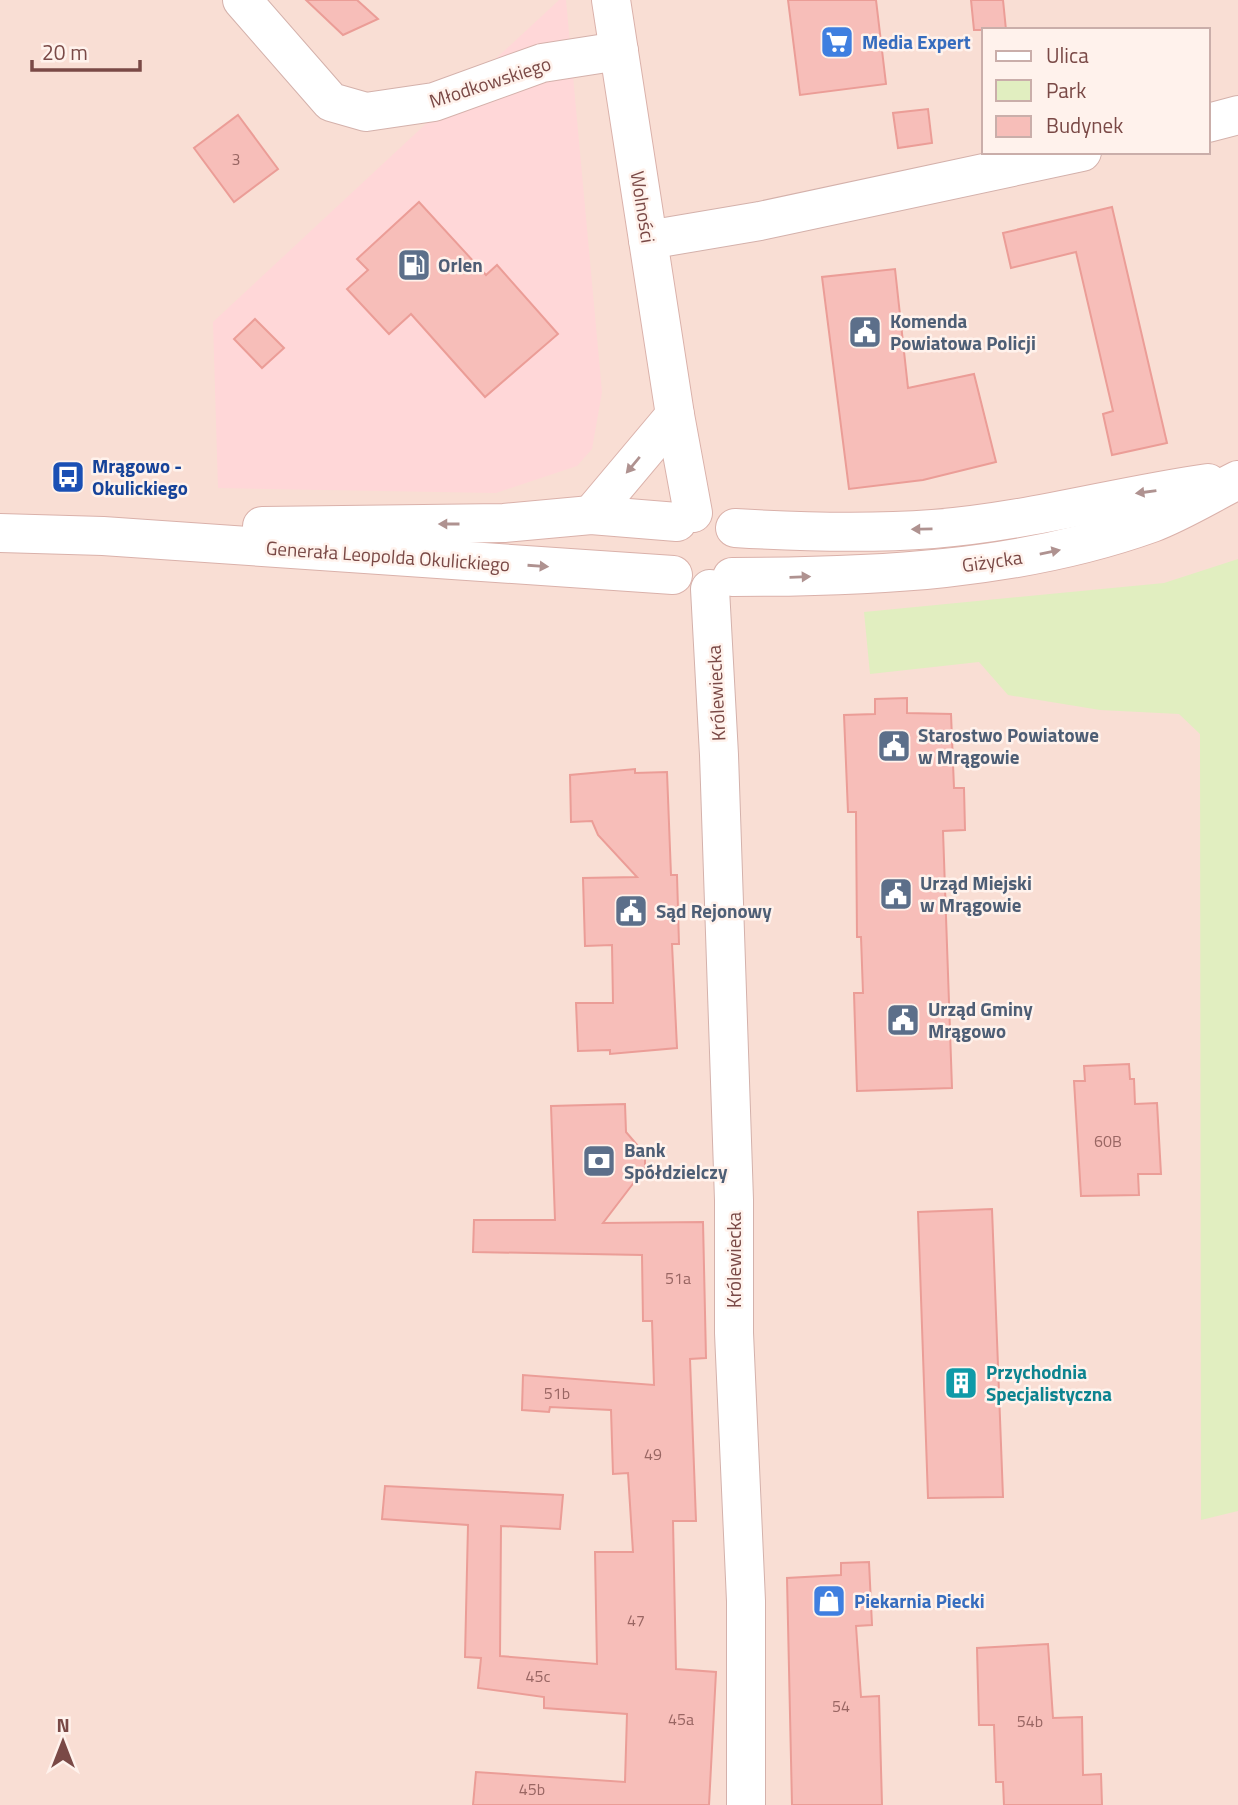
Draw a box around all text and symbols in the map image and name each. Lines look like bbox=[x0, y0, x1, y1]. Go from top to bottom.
supermarket icon: Media Expert bbox=[818, 23, 856, 61]
place label: Media Expert bbox=[862, 27, 971, 56]
scale bar bbox=[32, 28, 140, 72]
legend bbox=[982, 28, 1210, 154]
text: 20 m bbox=[42, 36, 88, 68]
text: Ulica bbox=[1046, 39, 1089, 71]
street label: Młodkowskiego bbox=[425, 48, 555, 115]
text: Park bbox=[1046, 74, 1086, 106]
text: Budynek bbox=[1046, 109, 1123, 141]
house number: 3 bbox=[232, 147, 240, 171]
street label: Wolności bbox=[624, 169, 663, 245]
fuel station icon: Orlen bbox=[395, 246, 433, 284]
place label: Orlen bbox=[438, 250, 483, 279]
place label: Komenda Powiatowa Policji bbox=[890, 306, 1036, 357]
public building icon: Komenda Powiatowa Policji bbox=[846, 313, 884, 351]
place label: Mrągowo - Okulickiego bbox=[92, 451, 188, 502]
one-way arrow bbox=[625, 456, 640, 474]
bus stop icon: Mrągowo - Okulickiego bbox=[49, 458, 87, 496]
one-way arrow bbox=[1135, 487, 1157, 498]
one-way arrow bbox=[438, 518, 460, 529]
one-way arrow bbox=[911, 523, 933, 535]
street label: Generała Leopolda Okulickiego bbox=[265, 532, 511, 579]
street label: Giżycka bbox=[960, 542, 1024, 579]
one-way arrow bbox=[1039, 546, 1061, 557]
one-way arrow bbox=[527, 561, 549, 572]
one-way arrow bbox=[789, 572, 811, 583]
street label: Królewiecka bbox=[698, 644, 732, 742]
place label: Starostwo Powiatowe w Mrągowie bbox=[918, 720, 1099, 771]
public building icon: Starostwo Powiatowe w Mrągowie bbox=[875, 727, 913, 765]
place label: Urząd Miejski w Mrągowie bbox=[920, 868, 1032, 919]
public building icon: Urząd Miejski w Mrągowie bbox=[877, 875, 915, 913]
public building icon: Sąd Rejonowy bbox=[612, 892, 650, 930]
place label: Sąd Rejonowy bbox=[656, 896, 772, 925]
place label: Urząd Gminy Mrągowo bbox=[928, 994, 1033, 1045]
public building icon: Urząd Gminy Mrągowo bbox=[884, 1001, 922, 1039]
house number: 60B bbox=[1094, 1129, 1122, 1153]
place label: Bank Spółdzielczy bbox=[624, 1135, 728, 1186]
bank icon: Bank Spółdzielczy bbox=[580, 1142, 618, 1180]
street label: Królewiecka bbox=[719, 1211, 748, 1308]
house number: 51a bbox=[665, 1266, 691, 1290]
place label: Przychodnia Specjalistyczna bbox=[986, 1357, 1112, 1408]
building icon: Przychodnia Specjalistyczna bbox=[942, 1364, 980, 1402]
house number: 51b bbox=[544, 1381, 570, 1405]
house number: 49 bbox=[644, 1442, 662, 1466]
shop icon: Piekarnia Piecki bbox=[810, 1582, 848, 1620]
place label: Piekarnia Piecki bbox=[854, 1586, 985, 1615]
house number: 47 bbox=[627, 1608, 645, 1632]
house number: 45c bbox=[526, 1664, 550, 1688]
house number: 54 bbox=[832, 1694, 850, 1718]
north arrow bbox=[28, 1707, 98, 1777]
house number: 45a bbox=[668, 1707, 694, 1731]
house number: 54b bbox=[1017, 1709, 1043, 1733]
text: N bbox=[56, 1710, 70, 1739]
house number: 45b bbox=[519, 1777, 545, 1801]

